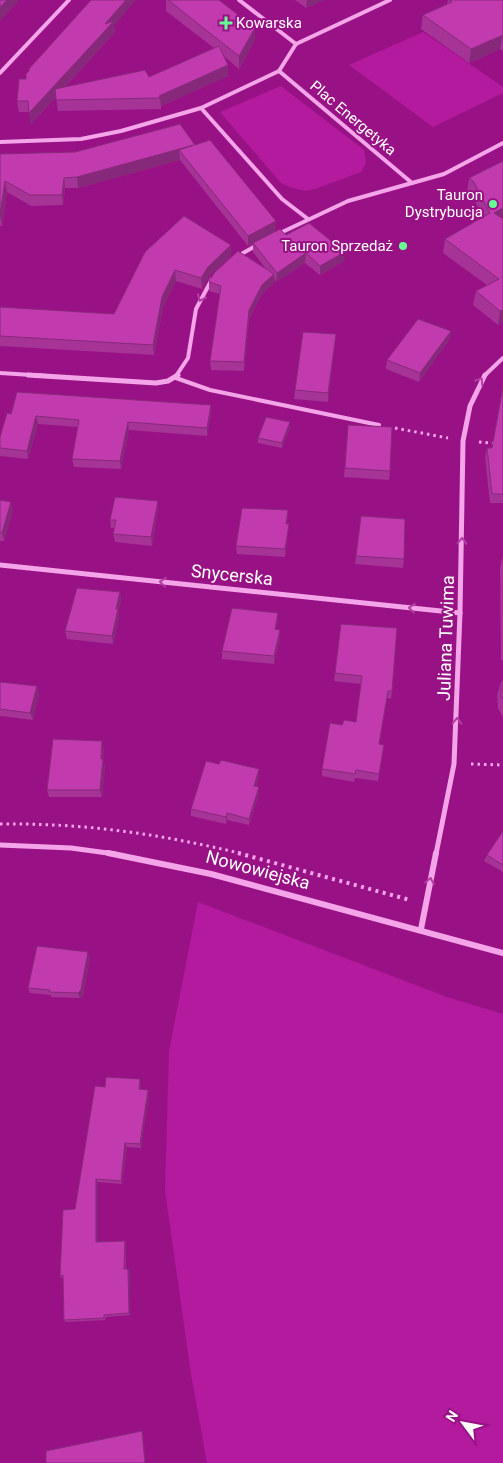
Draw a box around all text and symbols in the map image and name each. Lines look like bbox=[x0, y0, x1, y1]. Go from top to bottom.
place label: Kowarska bbox=[236, 14, 302, 32]
marker: Kowarska bbox=[220, 17, 232, 29]
street label: Plac Energetyka bbox=[306, 77, 400, 159]
place label: Tauron Dystrybucja bbox=[405, 186, 483, 221]
marker: Tauron Dystrybucja bbox=[487, 198, 499, 210]
place label: Tauron Sprzedaż bbox=[281, 237, 393, 255]
marker: Tauron Sprzedaż bbox=[397, 240, 409, 252]
one-way arrow bbox=[197, 293, 208, 302]
one-way arrow bbox=[474, 378, 483, 387]
one-way arrow bbox=[456, 537, 467, 545]
street label: Snycerska bbox=[190, 560, 274, 589]
street label: Juliana Tuwima bbox=[433, 575, 458, 701]
one-way arrow bbox=[159, 577, 167, 588]
one-way arrow bbox=[408, 603, 416, 614]
one-way arrow bbox=[452, 716, 462, 724]
street label: Nowowiejska bbox=[204, 846, 312, 893]
one-way arrow bbox=[425, 876, 435, 885]
north arrow bbox=[438, 1398, 488, 1448]
text: N bbox=[443, 1408, 461, 1425]

